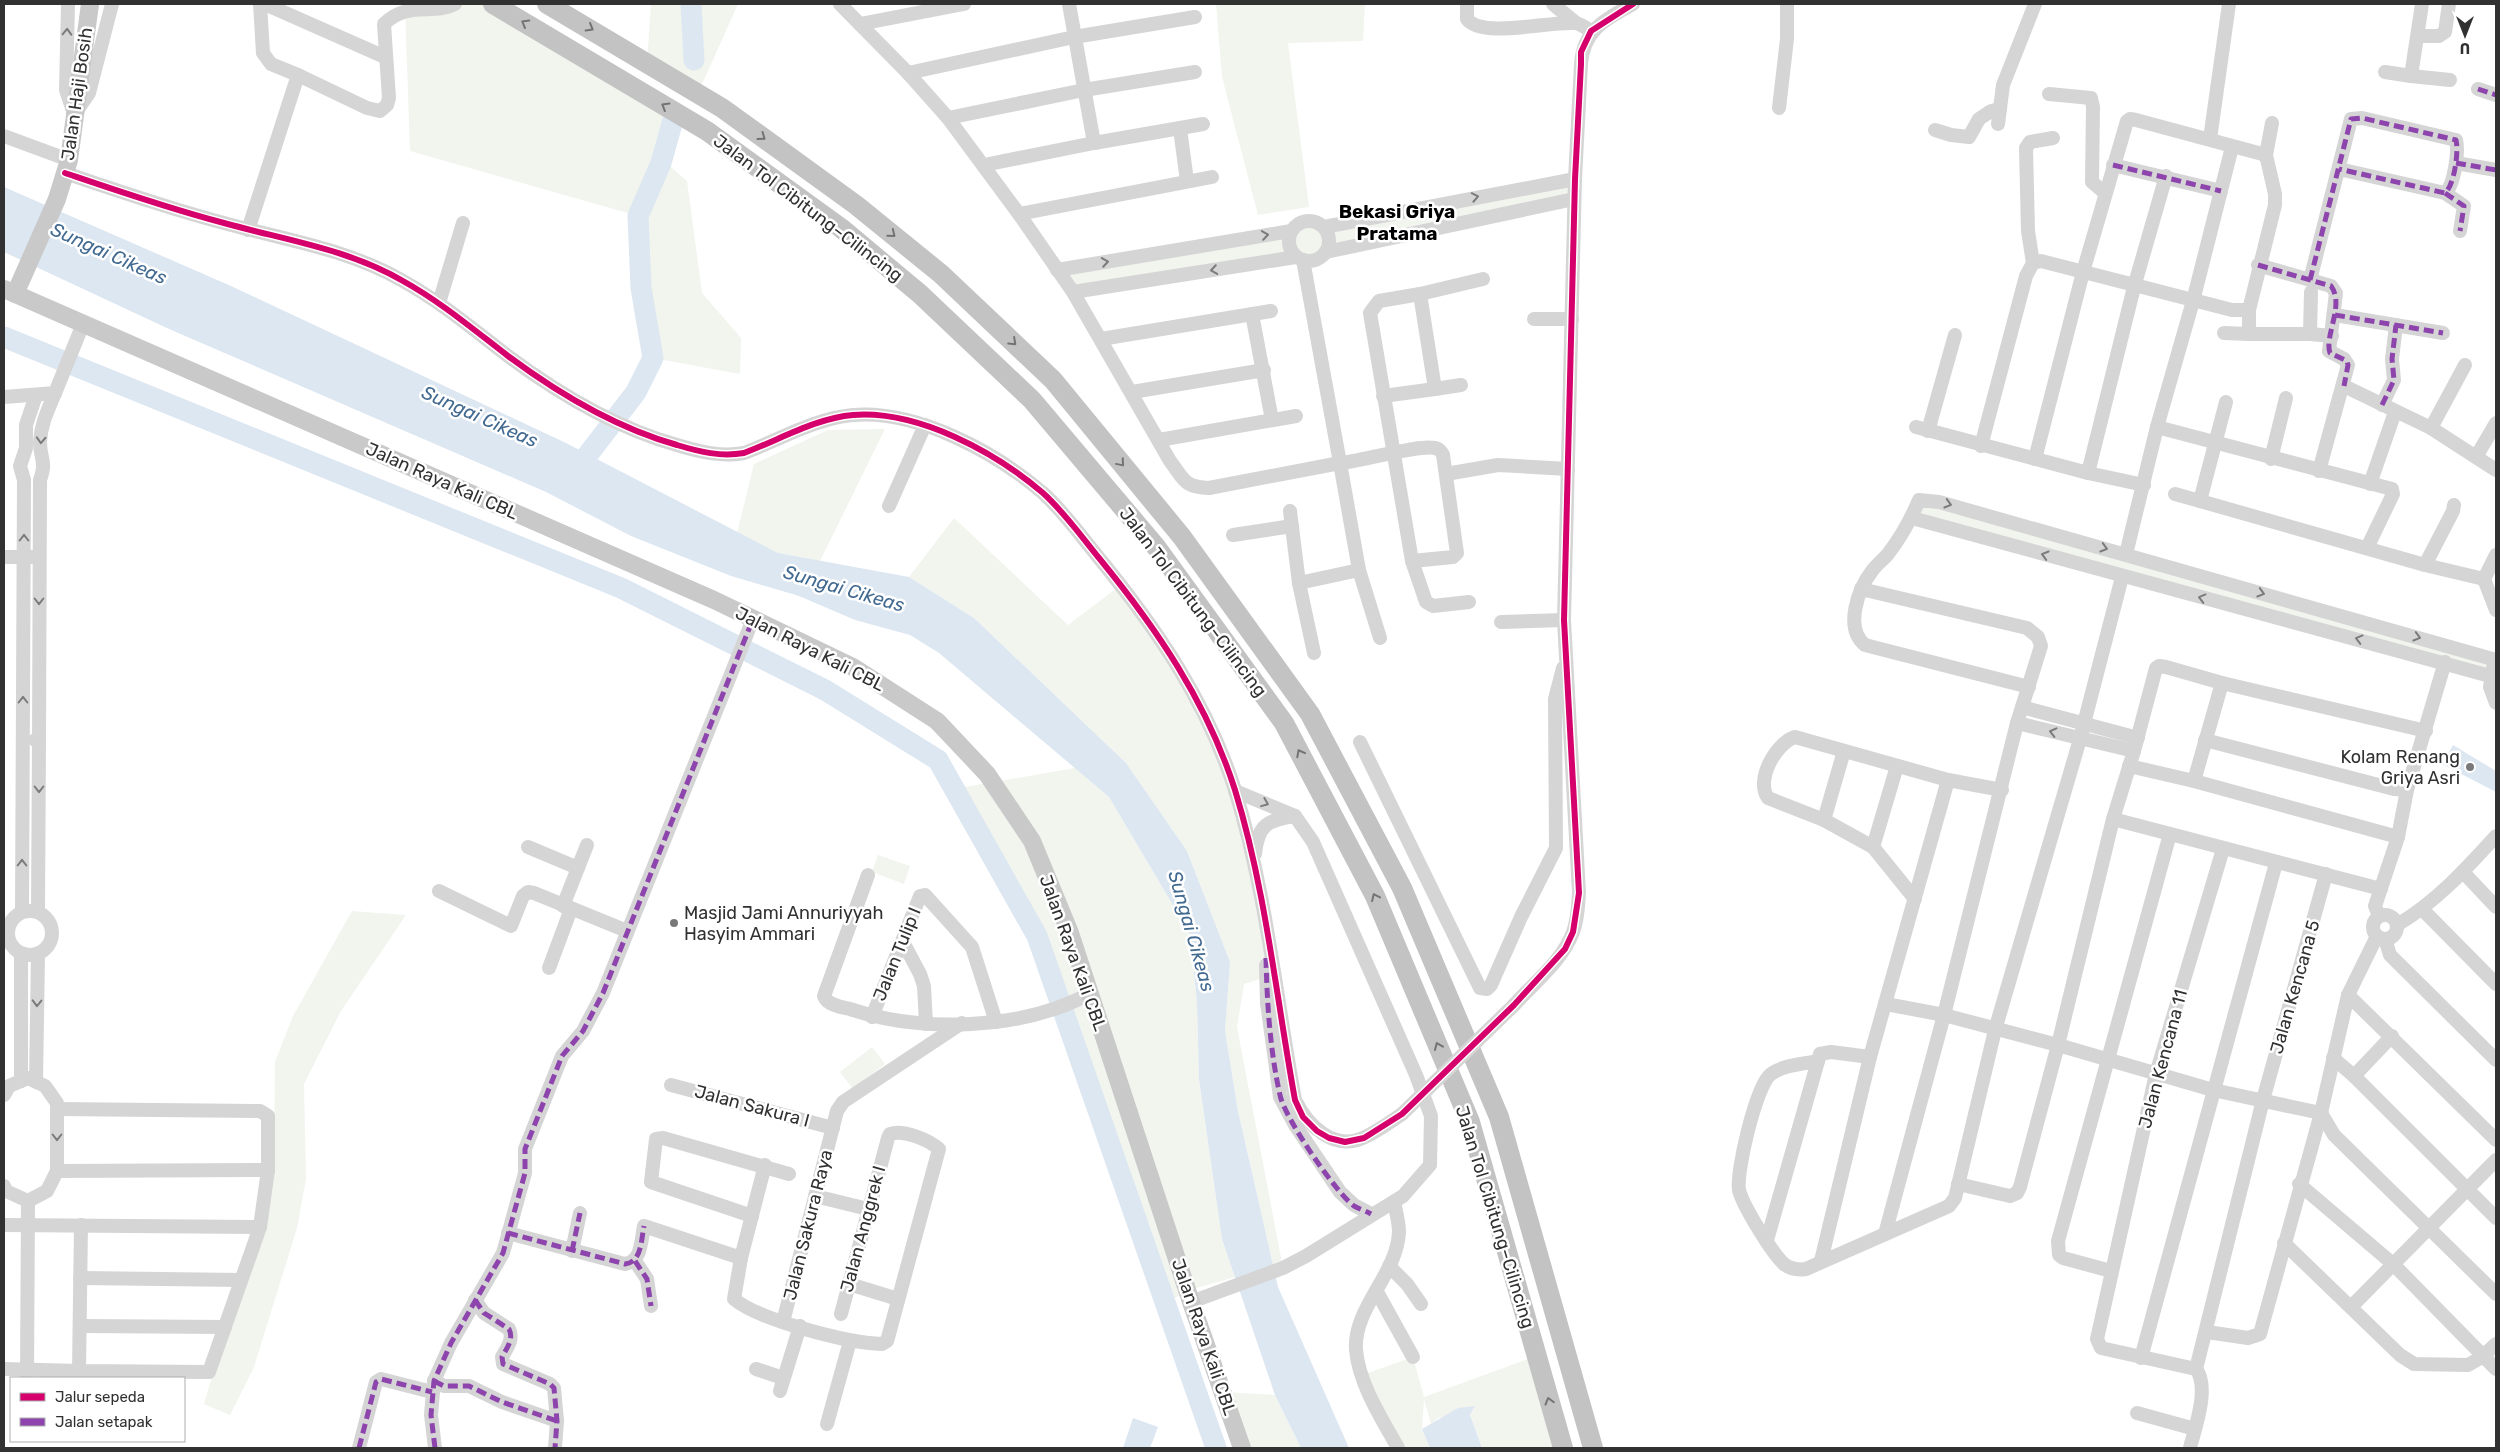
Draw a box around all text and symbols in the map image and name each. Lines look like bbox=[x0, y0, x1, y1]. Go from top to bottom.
north arrow bbox=[2440, 10, 2490, 60]
one-way arrow bbox=[522, 19, 531, 29]
one-way arrow bbox=[584, 22, 593, 32]
street label: Jalan Haji Bosih bbox=[57, 26, 97, 162]
one-way arrow bbox=[62, 27, 72, 35]
text: U bbox=[2460, 39, 2470, 56]
one-way arrow bbox=[661, 102, 670, 112]
street label: Jalan Tol Cibitung–Cilincing bbox=[709, 130, 907, 286]
one-way arrow bbox=[756, 131, 766, 140]
one-way arrow bbox=[1470, 193, 1479, 203]
district label: Bekasi Griya Pratama bbox=[1339, 200, 1455, 245]
water label: Sungai Cikeas bbox=[47, 218, 171, 289]
one-way arrow bbox=[886, 228, 895, 237]
one-way arrow bbox=[1261, 231, 1270, 241]
one-way arrow bbox=[1101, 257, 1109, 267]
one-way arrow bbox=[1209, 264, 1218, 274]
one-way arrow bbox=[1007, 336, 1016, 345]
water label: Sungai Cikeas bbox=[418, 381, 542, 452]
one-way arrow bbox=[35, 436, 46, 444]
street label: Jalan Raya Kali CBL bbox=[362, 438, 522, 524]
one-way arrow bbox=[1116, 457, 1124, 466]
one-way arrow bbox=[1943, 499, 1952, 509]
street label: Jalan Tol Cibitung–Cilincing bbox=[1115, 503, 1271, 701]
one-way arrow bbox=[19, 533, 29, 541]
one-way arrow bbox=[2100, 542, 2109, 553]
one-way arrow bbox=[2042, 551, 2050, 561]
water label: Sungai Cikeas bbox=[781, 560, 907, 617]
one-way arrow bbox=[2256, 587, 2264, 597]
one-way arrow bbox=[2198, 593, 2206, 604]
one-way arrow bbox=[34, 598, 44, 605]
street label: Jalan Raya Kali CBL bbox=[732, 602, 888, 696]
one-way arrow bbox=[2412, 632, 2421, 642]
one-way arrow bbox=[2356, 635, 2364, 645]
one-way arrow bbox=[18, 696, 29, 704]
one-way arrow bbox=[2048, 727, 2057, 738]
place label: Kolam Renang Griya Asri bbox=[2340, 746, 2460, 789]
one-way arrow bbox=[1296, 749, 1306, 758]
marker: Kolam Renang Griya Asri bbox=[2464, 761, 2476, 773]
one-way arrow bbox=[34, 786, 44, 793]
one-way arrow bbox=[1260, 797, 1269, 808]
one-way arrow bbox=[17, 858, 28, 866]
water label: Sungai Cikeas bbox=[1163, 868, 1220, 994]
street label: Jalan Raya Kali CBL bbox=[1035, 872, 1111, 1034]
one-way arrow bbox=[1370, 893, 1381, 902]
place label: Masjid Jami Annuriyyah Hasyim Ammari bbox=[684, 902, 883, 945]
street label: Jalan Tulip I bbox=[868, 904, 926, 1004]
marker: Masjid Jami Annuriyyah Hasyim Ammari bbox=[668, 917, 680, 929]
street label: Jalan Kencana 5 bbox=[2265, 918, 2325, 1056]
street label: Jalan Kencana 11 bbox=[2134, 987, 2192, 1131]
one-way arrow bbox=[32, 999, 42, 1007]
one-way arrow bbox=[1434, 1042, 1444, 1051]
street label: Jalan Sakura I bbox=[692, 1080, 812, 1132]
street label: Jalan Tol Cibitung–Cilincing bbox=[1451, 1103, 1539, 1331]
one-way arrow bbox=[52, 1134, 62, 1141]
street label: Jalan Sakura Raya bbox=[779, 1148, 837, 1302]
street label: Jalan Anggrek I bbox=[836, 1163, 890, 1295]
street label: Jalan Raya Kali CBL bbox=[1167, 1256, 1241, 1418]
legend bbox=[10, 1377, 185, 1442]
text: Jalur sepeda bbox=[55, 1388, 145, 1406]
one-way arrow bbox=[1545, 1398, 1555, 1406]
text: Jalan setapak bbox=[55, 1413, 153, 1431]

